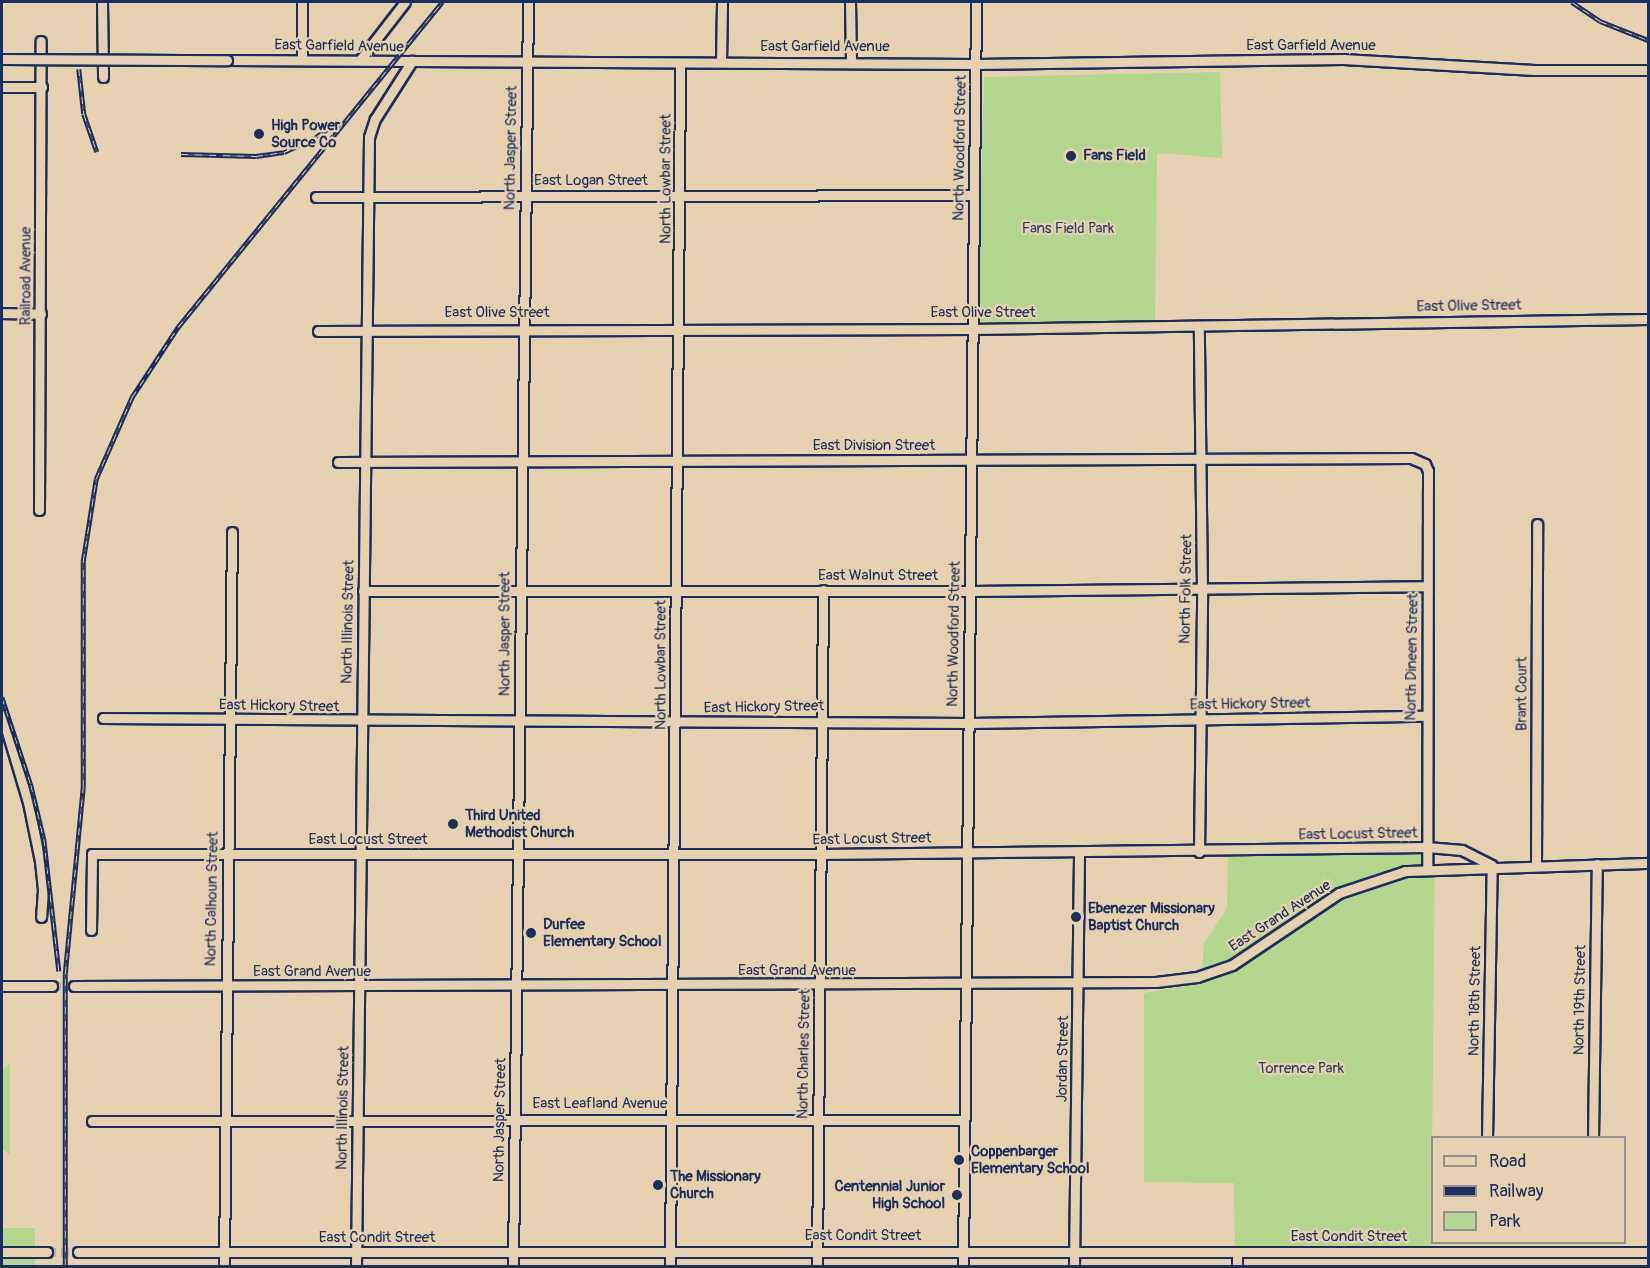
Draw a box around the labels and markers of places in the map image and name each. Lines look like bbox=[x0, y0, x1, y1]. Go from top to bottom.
place label: High Power Source Co bbox=[271, 116, 340, 151]
marker: High Power Source Co bbox=[252, 127, 266, 141]
place label: Fans Field bbox=[1083, 147, 1146, 165]
marker: Fans Field bbox=[1064, 149, 1078, 163]
place label: Third United Methodist Church bbox=[465, 806, 574, 841]
marker: Third United Methodist Church bbox=[446, 817, 460, 831]
place label: Ebenezer Missionary Baptist Church bbox=[1088, 899, 1215, 934]
marker: Ebenezer Missionary Baptist Church bbox=[1069, 910, 1083, 924]
place label: Durfee Elementary School bbox=[543, 915, 661, 950]
marker: Durfee Elementary School bbox=[524, 926, 538, 940]
place label: Coppenbarger Elementary School bbox=[971, 1142, 1089, 1177]
marker: Coppenbarger Elementary School bbox=[952, 1153, 966, 1167]
place label: The Missionary Church bbox=[670, 1167, 761, 1202]
place label: Centennial Junior High School bbox=[834, 1177, 945, 1212]
marker: The Missionary Church bbox=[651, 1178, 665, 1192]
marker: Centennial Junior High School bbox=[950, 1188, 964, 1202]

